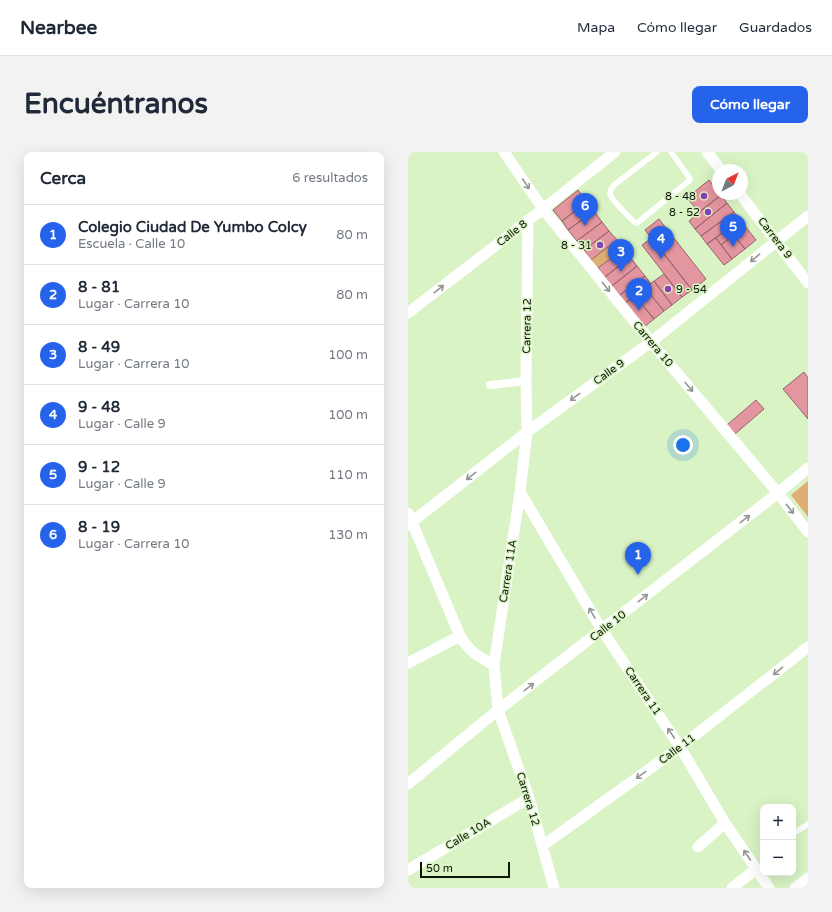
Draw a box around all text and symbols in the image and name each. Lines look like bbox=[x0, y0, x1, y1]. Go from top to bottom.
text: Nearbee bbox=[20, 17, 97, 39]
text: Mapa bbox=[577, 19, 615, 36]
text: Cómo llegar bbox=[637, 19, 717, 36]
text: Guardados bbox=[739, 19, 812, 36]
button: Cómo llegar bbox=[692, 86, 808, 123]
text: Encuéntranos bbox=[24, 87, 208, 121]
north arrow bbox=[712, 164, 748, 200]
text: Cerca bbox=[40, 168, 86, 189]
text: 6 resultados bbox=[292, 170, 368, 186]
one-way arrow bbox=[522, 178, 530, 189]
place label: 8 - 48 bbox=[665, 190, 696, 203]
marker: 8 - 48 bbox=[699, 191, 709, 201]
pin: 6 bbox=[572, 193, 598, 226]
place label: 8 - 52 bbox=[669, 206, 700, 219]
marker: 8 - 52 bbox=[703, 207, 713, 217]
pin: 5 bbox=[720, 214, 746, 247]
street label: Carrera 9 bbox=[755, 215, 795, 261]
street label: Calle 8 bbox=[494, 217, 530, 249]
text: Colegio Ciudad De Yumbo Colcy bbox=[78, 218, 307, 236]
pin: 4 bbox=[648, 226, 674, 259]
text: 1 bbox=[49, 227, 57, 243]
text: 80 m bbox=[336, 227, 368, 243]
text: Escuela · Calle 10 bbox=[78, 236, 185, 252]
place label: 8 - 31 bbox=[561, 239, 592, 252]
pin: 3 bbox=[608, 239, 634, 272]
marker: 8 - 31 bbox=[595, 240, 605, 250]
one-way arrow bbox=[750, 254, 761, 262]
text: 8 - 81 bbox=[78, 278, 120, 296]
pin: 2 bbox=[626, 278, 652, 311]
one-way arrow bbox=[602, 281, 610, 292]
place label: 9 - 54 bbox=[676, 283, 707, 296]
marker: 9 - 54 bbox=[663, 284, 673, 294]
one-way arrow bbox=[433, 285, 444, 294]
text: 2 bbox=[49, 287, 57, 303]
text: 80 m bbox=[336, 287, 368, 303]
text: Lugar · Carrera 10 bbox=[78, 296, 190, 312]
street label: Carrera 12 bbox=[520, 298, 534, 354]
street label: Carrera 10 bbox=[630, 319, 676, 369]
text: 8 - 49 bbox=[78, 338, 120, 356]
text: 3 bbox=[49, 347, 57, 363]
text: 100 m bbox=[328, 347, 368, 363]
text: Lugar · Carrera 10 bbox=[78, 356, 190, 372]
street label: Calle 9 bbox=[591, 356, 627, 388]
one-way arrow bbox=[684, 382, 693, 392]
one-way arrow bbox=[569, 393, 580, 401]
text: 9 - 48 bbox=[78, 398, 120, 416]
text: 4 bbox=[49, 407, 57, 423]
text: 100 m bbox=[328, 407, 368, 423]
text: Lugar · Calle 9 bbox=[78, 416, 166, 432]
your location bbox=[673, 435, 693, 455]
text: 9 - 12 bbox=[78, 458, 120, 476]
text: 5 bbox=[49, 467, 57, 483]
text: 110 m bbox=[328, 467, 368, 483]
one-way arrow bbox=[466, 471, 477, 480]
text: Lugar · Calle 9 bbox=[78, 476, 166, 492]
one-way arrow bbox=[785, 503, 794, 514]
one-way arrow bbox=[740, 514, 751, 523]
text: 8 - 19 bbox=[78, 518, 120, 536]
text: 6 bbox=[49, 527, 57, 543]
text: 130 m bbox=[328, 527, 368, 543]
text: Lugar · Carrera 10 bbox=[78, 536, 190, 552]
street label: Carrera 11A bbox=[497, 539, 519, 603]
pin: 1 bbox=[625, 542, 651, 575]
one-way arrow bbox=[637, 594, 648, 603]
one-way arrow bbox=[587, 607, 595, 619]
street label: Calle 10 bbox=[587, 608, 629, 644]
street label: Carrera 11 bbox=[622, 664, 664, 718]
one-way arrow bbox=[772, 667, 783, 675]
one-way arrow bbox=[523, 682, 534, 691]
one-way arrow bbox=[667, 728, 675, 739]
street label: Calle 11 bbox=[656, 731, 698, 767]
street label: Carrera 12 bbox=[514, 771, 542, 827]
one-way arrow bbox=[635, 771, 646, 779]
map controls bbox=[760, 804, 796, 876]
button: + bbox=[760, 804, 796, 840]
street label: Calle 10A bbox=[443, 815, 493, 853]
button: − bbox=[760, 840, 796, 876]
one-way arrow bbox=[743, 850, 751, 861]
scale bar bbox=[420, 860, 510, 879]
text: 50 m bbox=[426, 862, 453, 875]

